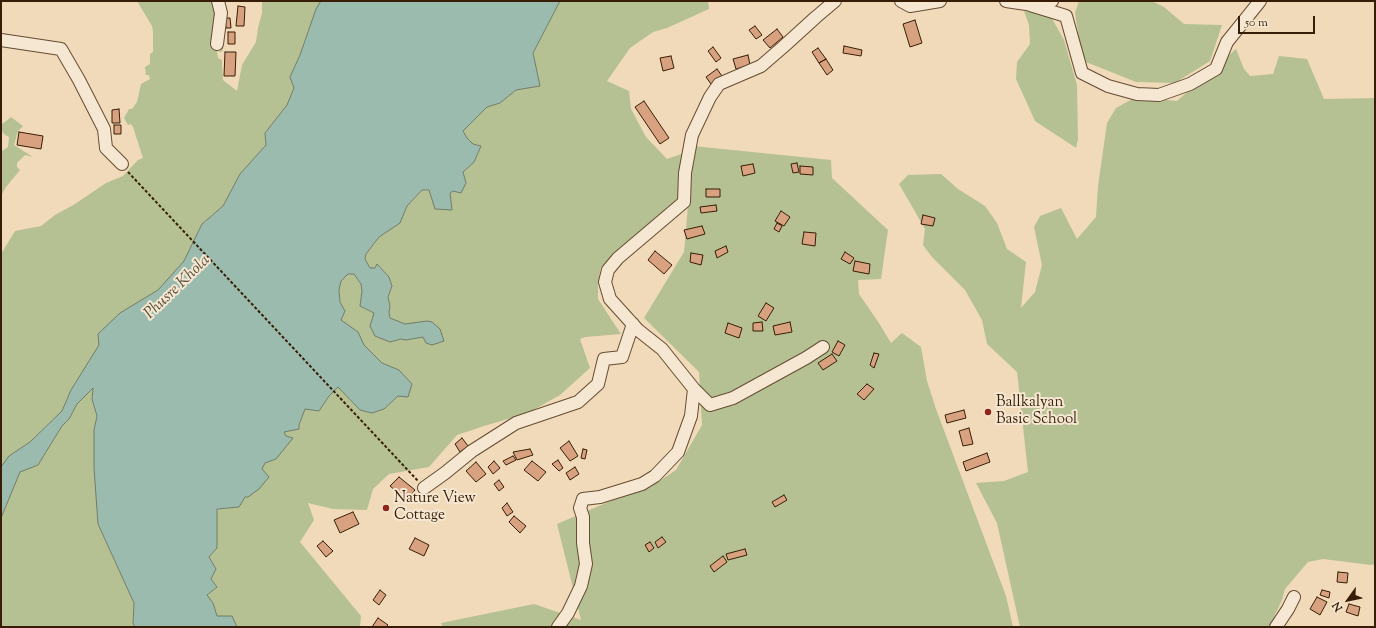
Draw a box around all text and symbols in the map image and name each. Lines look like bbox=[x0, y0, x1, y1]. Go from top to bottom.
scale bar bbox=[1240, 8, 1317, 34]
text: 50 m bbox=[1245, 14, 1268, 32]
water label: Phusre Khola bbox=[141, 252, 215, 324]
place label: Ballkalyan Basic School bbox=[996, 394, 1077, 429]
marker: Ballkalyan Basic School bbox=[983, 407, 993, 417]
place label: Nature View Cottage bbox=[394, 490, 476, 525]
marker: Nature View Cottage bbox=[381, 503, 391, 513]
north arrow bbox=[1328, 580, 1368, 620]
text: N bbox=[1329, 598, 1347, 615]

